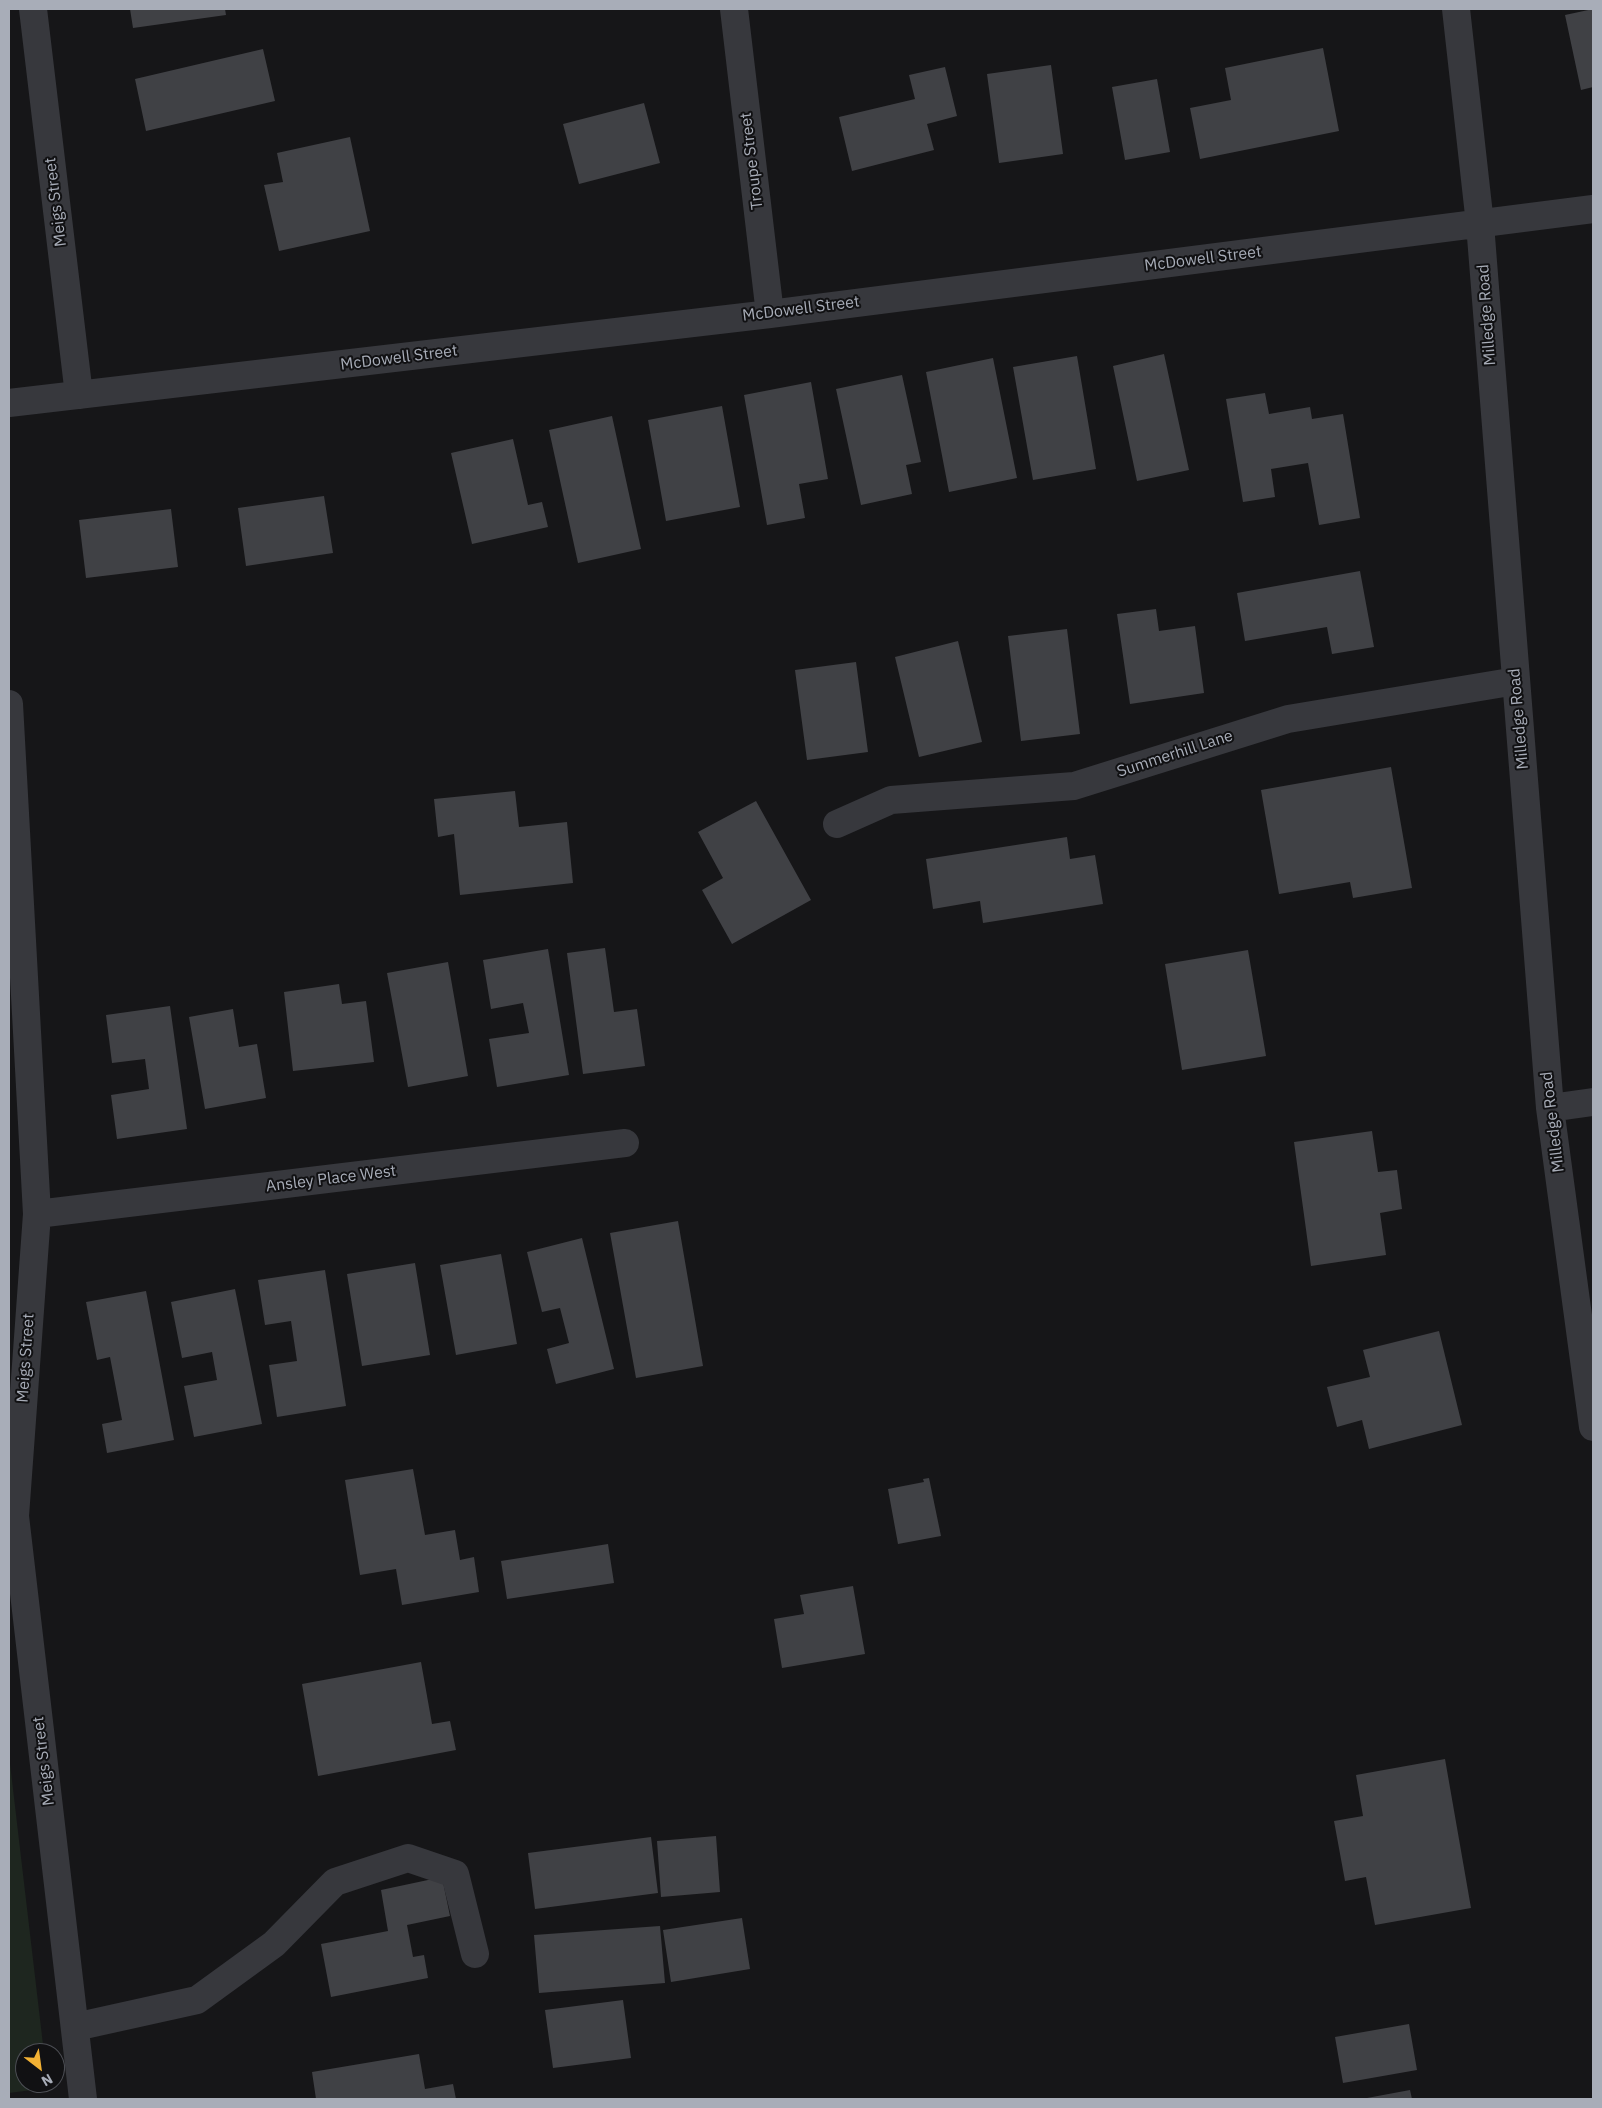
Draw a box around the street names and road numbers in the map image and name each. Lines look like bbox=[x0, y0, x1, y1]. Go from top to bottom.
street label: Troupe Street bbox=[736, 111, 768, 211]
street label: Meigs Street bbox=[41, 156, 71, 248]
street label: McDowell Street bbox=[1143, 242, 1263, 276]
street label: Milledge Road bbox=[1474, 264, 1500, 366]
street label: McDowell Street bbox=[741, 292, 861, 326]
street label: McDowell Street bbox=[339, 341, 459, 375]
street label: Milledge Road bbox=[1505, 668, 1533, 770]
street label: Summerhill Lane bbox=[1115, 726, 1235, 782]
street label: Milledge Road bbox=[1537, 1071, 1569, 1173]
street label: Ansley Place West bbox=[265, 1161, 397, 1197]
street label: Meigs Street bbox=[13, 1313, 39, 1403]
street label: Meigs Street bbox=[29, 1715, 59, 1807]

